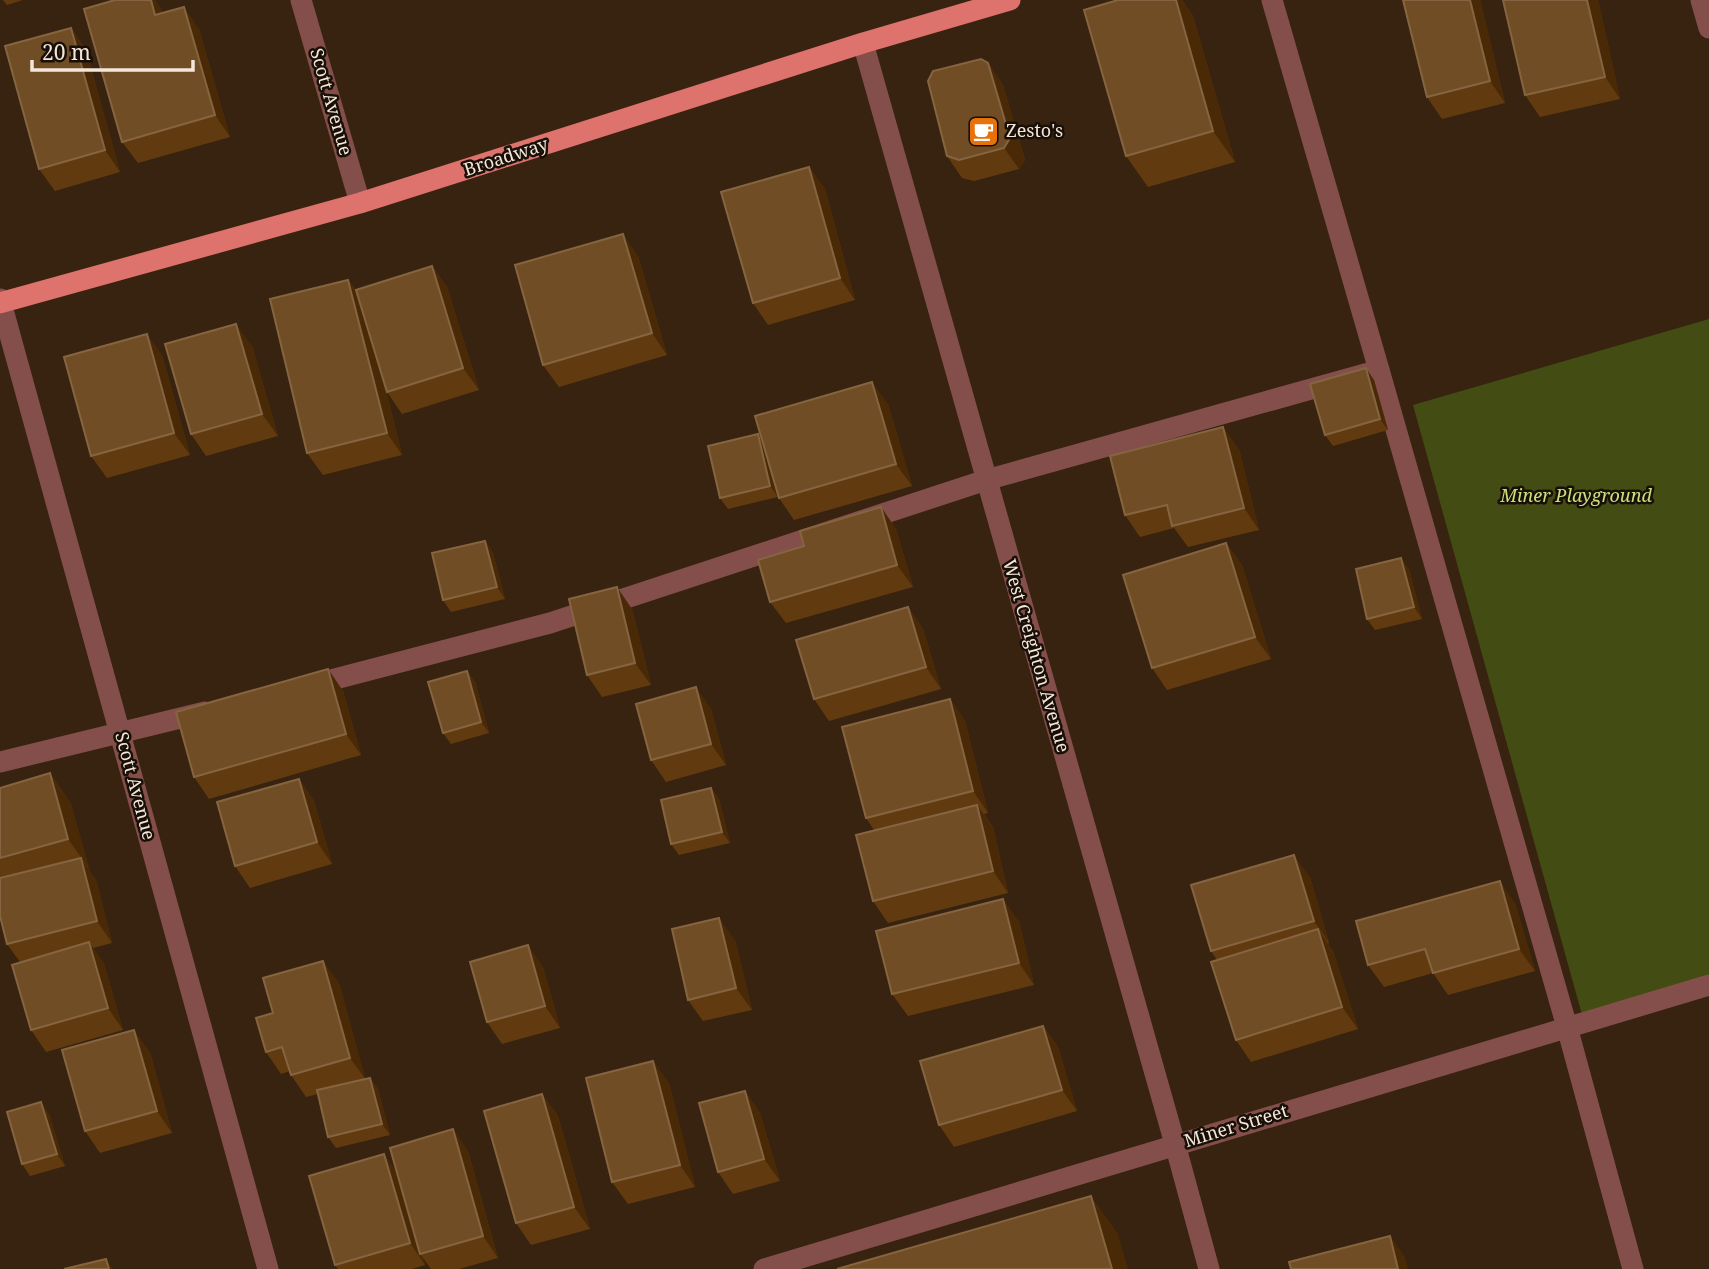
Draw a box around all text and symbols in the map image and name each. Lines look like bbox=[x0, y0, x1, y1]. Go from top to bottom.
scale bar bbox=[32, 28, 192, 72]
text: 20 m bbox=[42, 38, 91, 66]
street label: Scott Avenue bbox=[305, 45, 359, 158]
cafe icon: Zesto's bbox=[966, 114, 1000, 148]
place label: Zesto's bbox=[1006, 118, 1063, 142]
street label: Broadway bbox=[460, 131, 552, 181]
park label: Miner Playground bbox=[1499, 483, 1652, 507]
street label: West Creighton Avenue bbox=[998, 556, 1076, 755]
street label: Scott Avenue bbox=[110, 729, 162, 842]
street label: Miner Street bbox=[1181, 1098, 1290, 1152]

